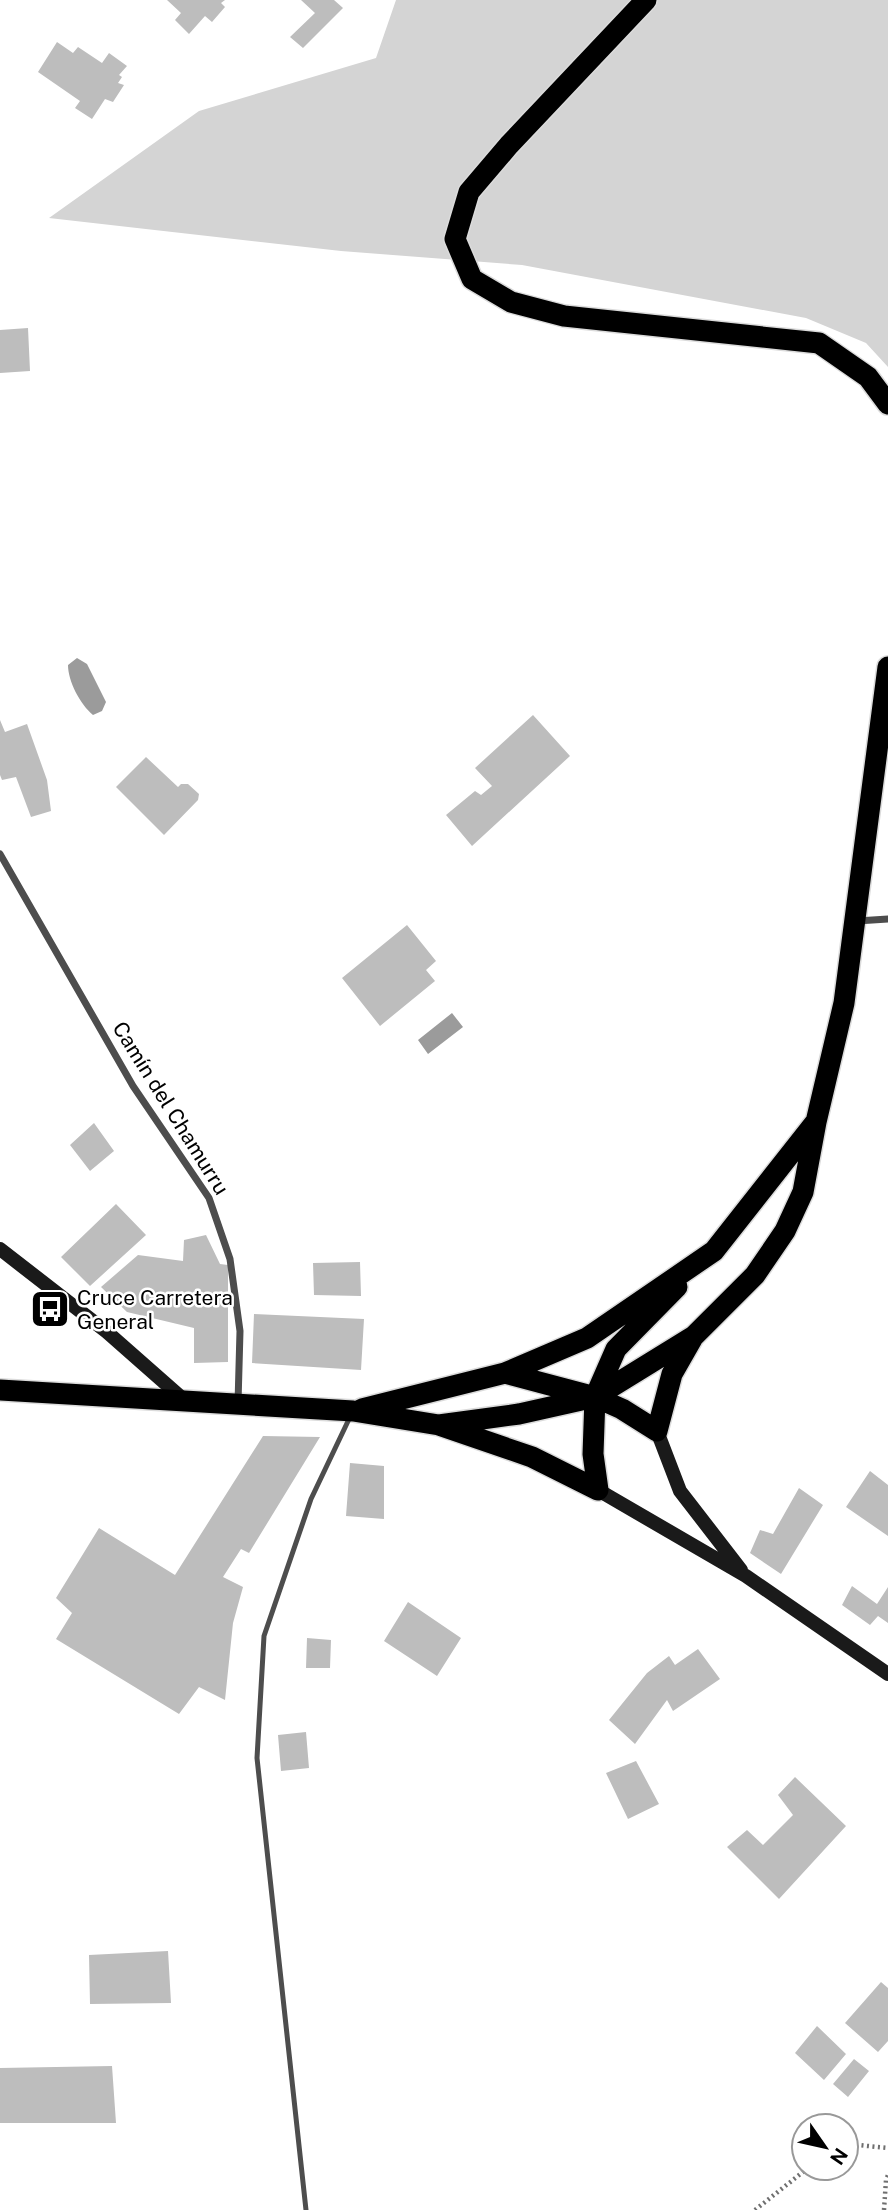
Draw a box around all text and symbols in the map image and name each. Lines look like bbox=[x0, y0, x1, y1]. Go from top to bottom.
street label: Camín del Chamurru bbox=[108, 1017, 234, 1199]
place label: Cruce Carretera General bbox=[77, 1285, 233, 1334]
bus stop icon: Cruce Carretera General bbox=[29, 1288, 71, 1330]
north arrow bbox=[790, 2112, 860, 2182]
text: N bbox=[826, 2144, 852, 2169]

